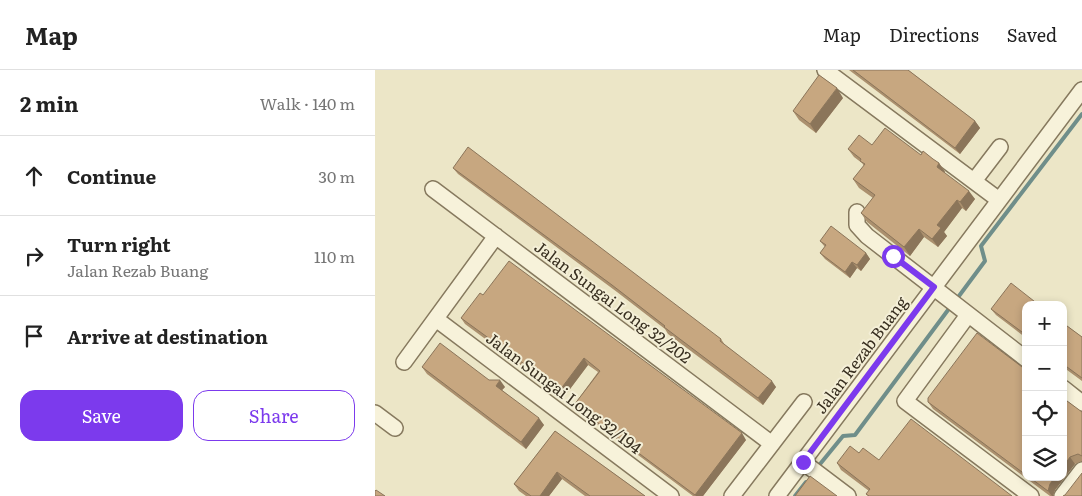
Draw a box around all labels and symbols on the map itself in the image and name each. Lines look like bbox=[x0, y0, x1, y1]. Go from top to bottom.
street label: Jalan Sungai Long 32/202 bbox=[530, 234, 697, 368]
route start bbox=[882, 245, 905, 268]
street label: Jalan Rezab Buang bbox=[808, 291, 912, 418]
street label: Jalan Sungai Long 32/194 bbox=[482, 326, 648, 459]
route end bbox=[792, 451, 815, 474]

